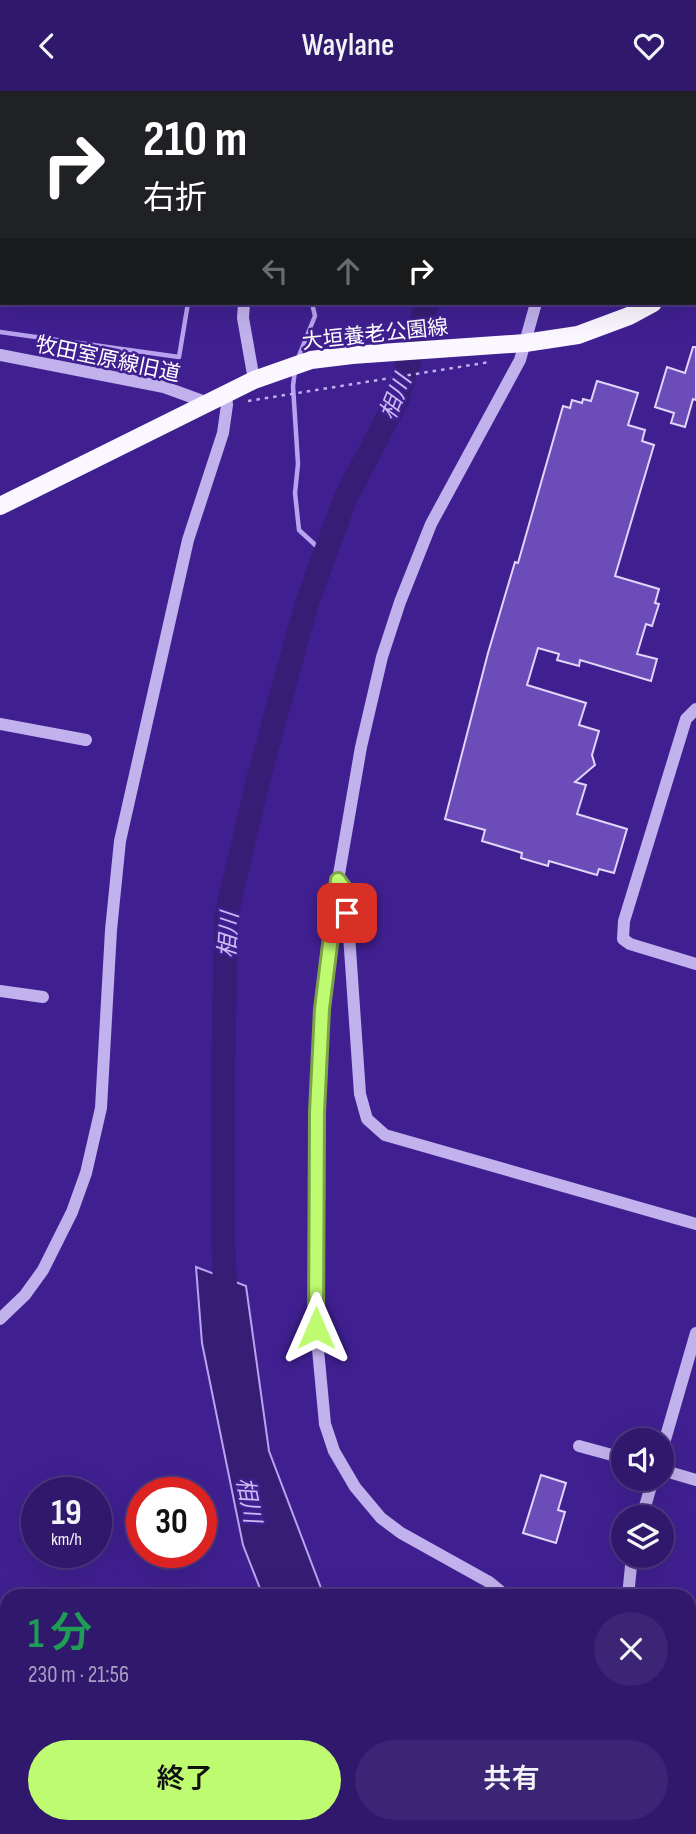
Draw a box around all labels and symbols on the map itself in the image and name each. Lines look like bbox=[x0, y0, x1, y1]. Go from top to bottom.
street label: 大垣養老公園線 bbox=[301, 314, 449, 355]
street label: 牧田室原線旧道 bbox=[33, 332, 182, 387]
water label: 相川 bbox=[374, 368, 419, 424]
pin bbox=[317, 883, 377, 943]
water label: 相川 bbox=[213, 908, 245, 959]
position arrow bbox=[279, 1291, 353, 1365]
water label: 相川 bbox=[230, 1475, 267, 1528]
speed limit sign: 30 bbox=[126, 1477, 217, 1568]

